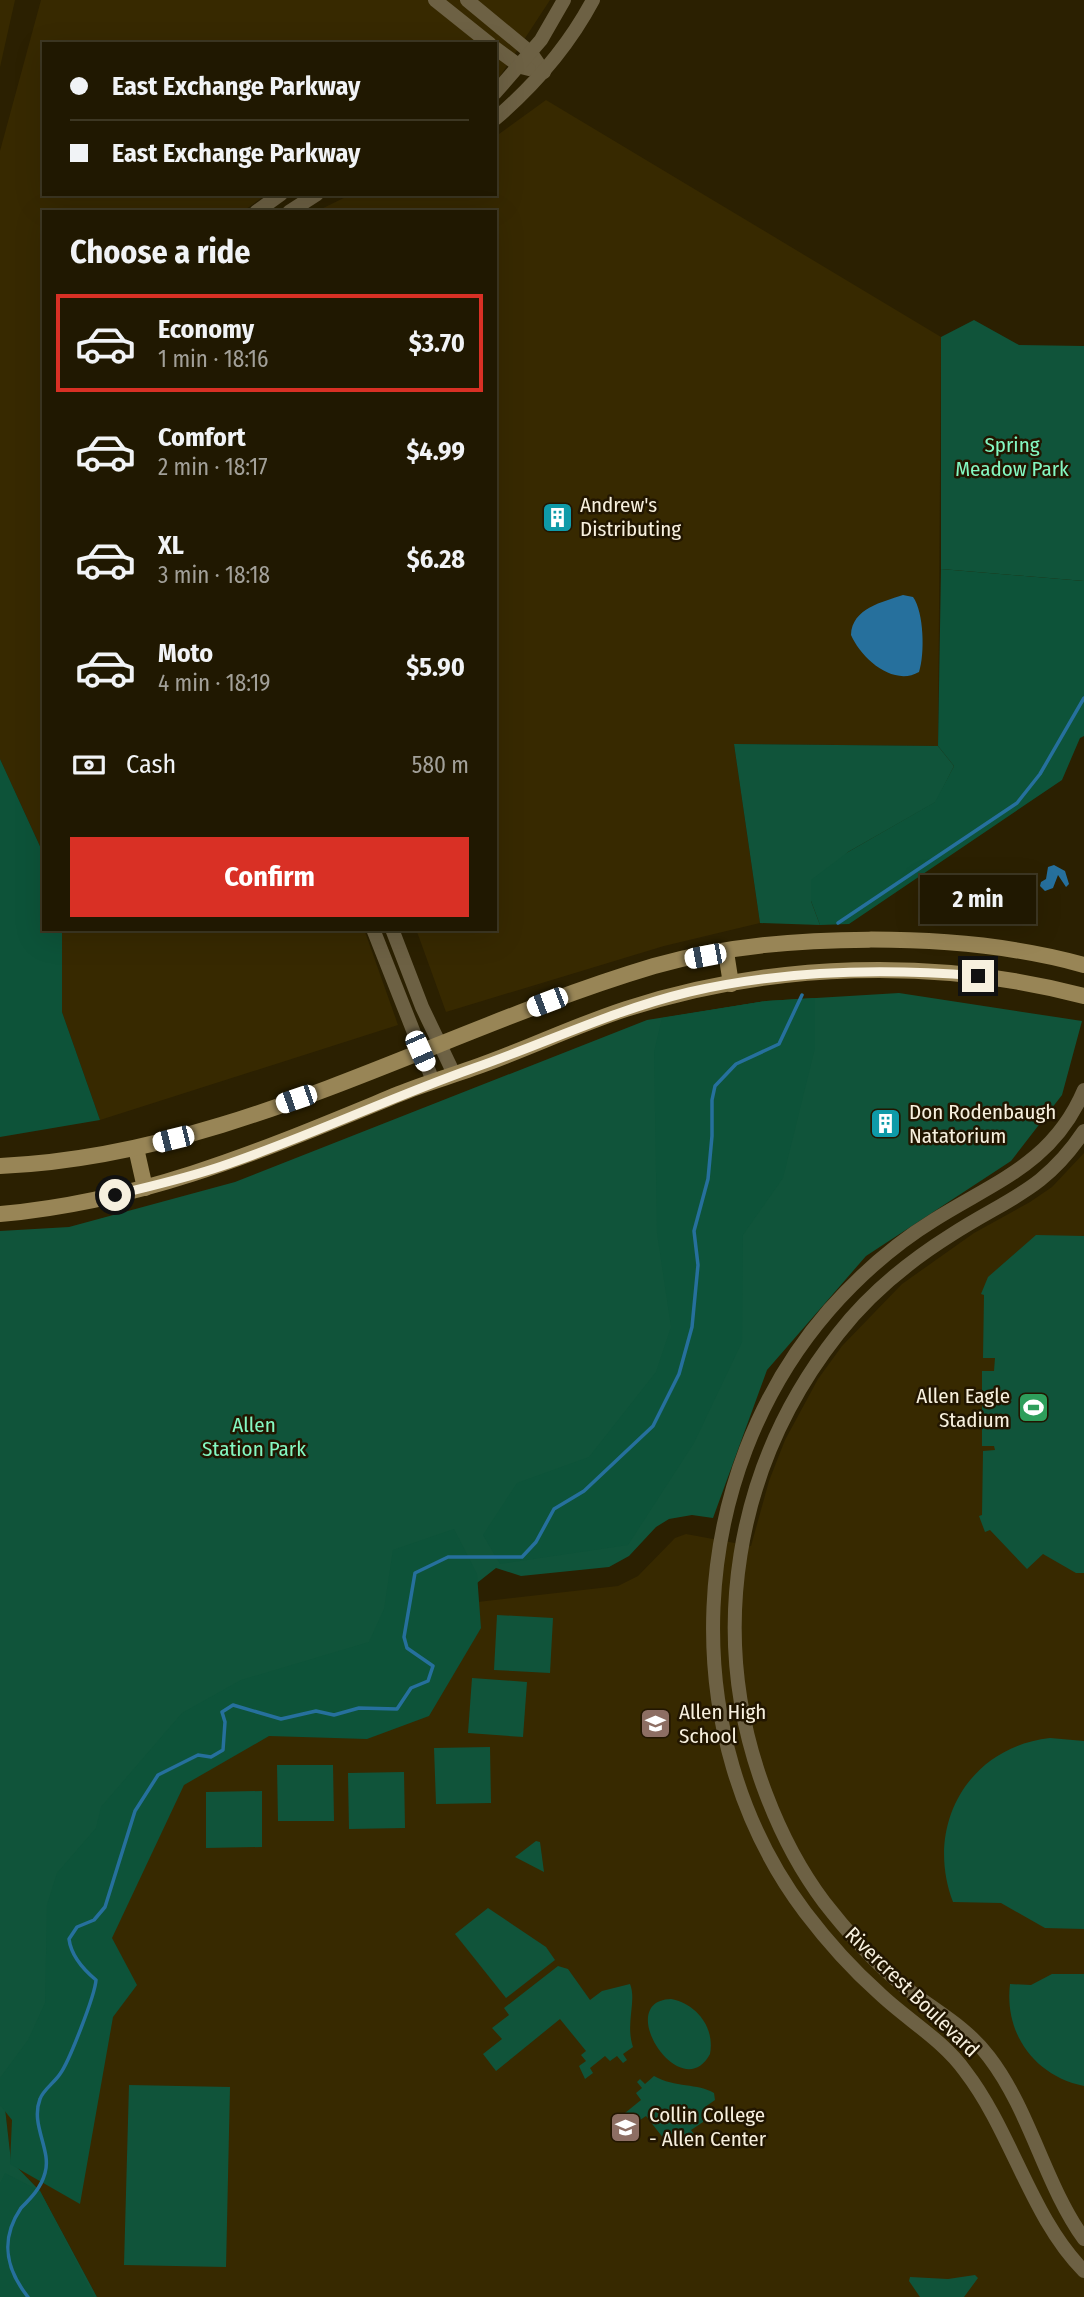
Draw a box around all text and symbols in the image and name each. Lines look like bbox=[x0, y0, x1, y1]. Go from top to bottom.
text: East Exchange Parkway bbox=[112, 71, 360, 102]
text: East Exchange Parkway bbox=[112, 138, 360, 169]
text: Choose a ride bbox=[70, 233, 251, 271]
icon: car bbox=[74, 312, 137, 375]
text: Economy bbox=[158, 314, 254, 345]
text: $3.70 bbox=[409, 328, 465, 359]
text: 1 min · 18:16 bbox=[158, 345, 268, 373]
icon: car bbox=[74, 420, 137, 483]
text: Comfort bbox=[158, 422, 246, 453]
park label: Spring Meadow Park bbox=[955, 432, 1069, 482]
text: $4.99 bbox=[406, 436, 465, 467]
text: 2 min · 18:17 bbox=[158, 453, 268, 481]
place label: Andrew's Distributing bbox=[580, 492, 681, 542]
building icon: Andrew's Distributing bbox=[540, 500, 574, 534]
icon: car bbox=[74, 528, 137, 591]
text: XL bbox=[158, 530, 184, 561]
text: $6.28 bbox=[407, 544, 465, 575]
text: 3 min · 18:18 bbox=[158, 561, 270, 589]
icon: car bbox=[74, 636, 137, 699]
text: Moto bbox=[158, 638, 213, 669]
text: $5.90 bbox=[406, 652, 465, 683]
text: 4 min · 18:19 bbox=[158, 669, 270, 697]
icon: cash bbox=[70, 746, 108, 784]
text: Cash bbox=[126, 749, 176, 780]
text: 580 m bbox=[412, 751, 469, 779]
button: Confirm bbox=[70, 837, 469, 917]
callout: 2 min bbox=[920, 874, 1036, 923]
text: 2 min bbox=[953, 885, 1004, 913]
car bbox=[683, 942, 728, 970]
route end bbox=[962, 960, 994, 992]
car bbox=[524, 985, 571, 1019]
car bbox=[402, 1028, 439, 1074]
car bbox=[273, 1082, 320, 1116]
place label: Don Rodenbaugh Natatorium bbox=[909, 1099, 1056, 1149]
building icon: Don Rodenbaugh Natatorium bbox=[869, 1107, 903, 1141]
car bbox=[151, 1124, 196, 1154]
route start bbox=[99, 1179, 131, 1211]
place label: Allen Eagle Stadium bbox=[916, 1383, 1010, 1433]
sports icon: Allen Eagle Stadium bbox=[1016, 1391, 1050, 1425]
park label: Allen Station Park bbox=[202, 1412, 306, 1462]
place label: Allen High School bbox=[679, 1699, 766, 1749]
school or university icon: Allen High School bbox=[639, 1707, 673, 1741]
street label: Rivercrest Boulevard bbox=[839, 1921, 985, 2063]
place label: Collin College - Allen Center bbox=[649, 2102, 767, 2152]
school or university icon: Collin College - Allen Center bbox=[609, 2110, 643, 2144]

